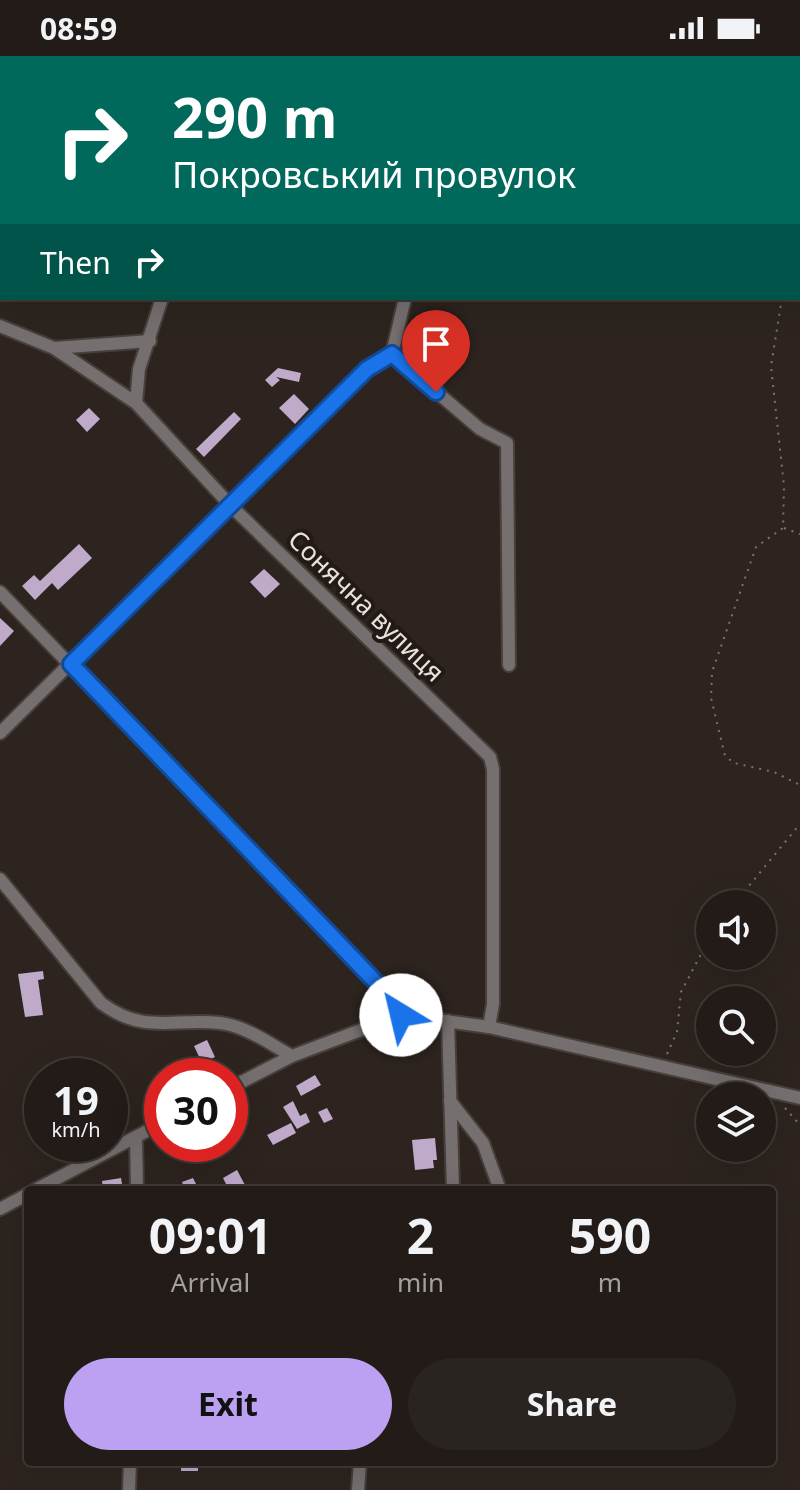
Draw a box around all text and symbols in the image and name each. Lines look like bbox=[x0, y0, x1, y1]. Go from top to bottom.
text: 08:59 bbox=[40, 8, 117, 49]
text: 290 m bbox=[172, 78, 337, 154]
icon: right bbox=[40, 88, 144, 192]
text: Покровський провулок bbox=[172, 150, 576, 199]
icon: right bbox=[127, 240, 171, 284]
text: Then bbox=[40, 242, 111, 283]
pin bbox=[402, 310, 470, 392]
icon: arrive bbox=[414, 322, 458, 366]
street label: Сонячна вулиця bbox=[281, 521, 453, 689]
map controls bbox=[696, 890, 776, 1162]
button: sound bbox=[696, 890, 776, 970]
position arrow bbox=[359, 973, 443, 1057]
button: search bbox=[696, 986, 776, 1066]
speed limit sign: 30 bbox=[144, 1058, 248, 1162]
text: 19 bbox=[53, 1072, 99, 1127]
button: layers bbox=[696, 1082, 776, 1162]
text: km/h bbox=[51, 1116, 101, 1143]
text: 09:01 bbox=[149, 1203, 272, 1268]
text: 2 bbox=[407, 1203, 434, 1268]
text: 590 bbox=[569, 1203, 651, 1268]
text: Arrival bbox=[171, 1264, 250, 1300]
text: min bbox=[397, 1264, 444, 1300]
text: m bbox=[598, 1264, 622, 1300]
button: Exit bbox=[64, 1358, 392, 1450]
button: Share bbox=[408, 1358, 736, 1450]

